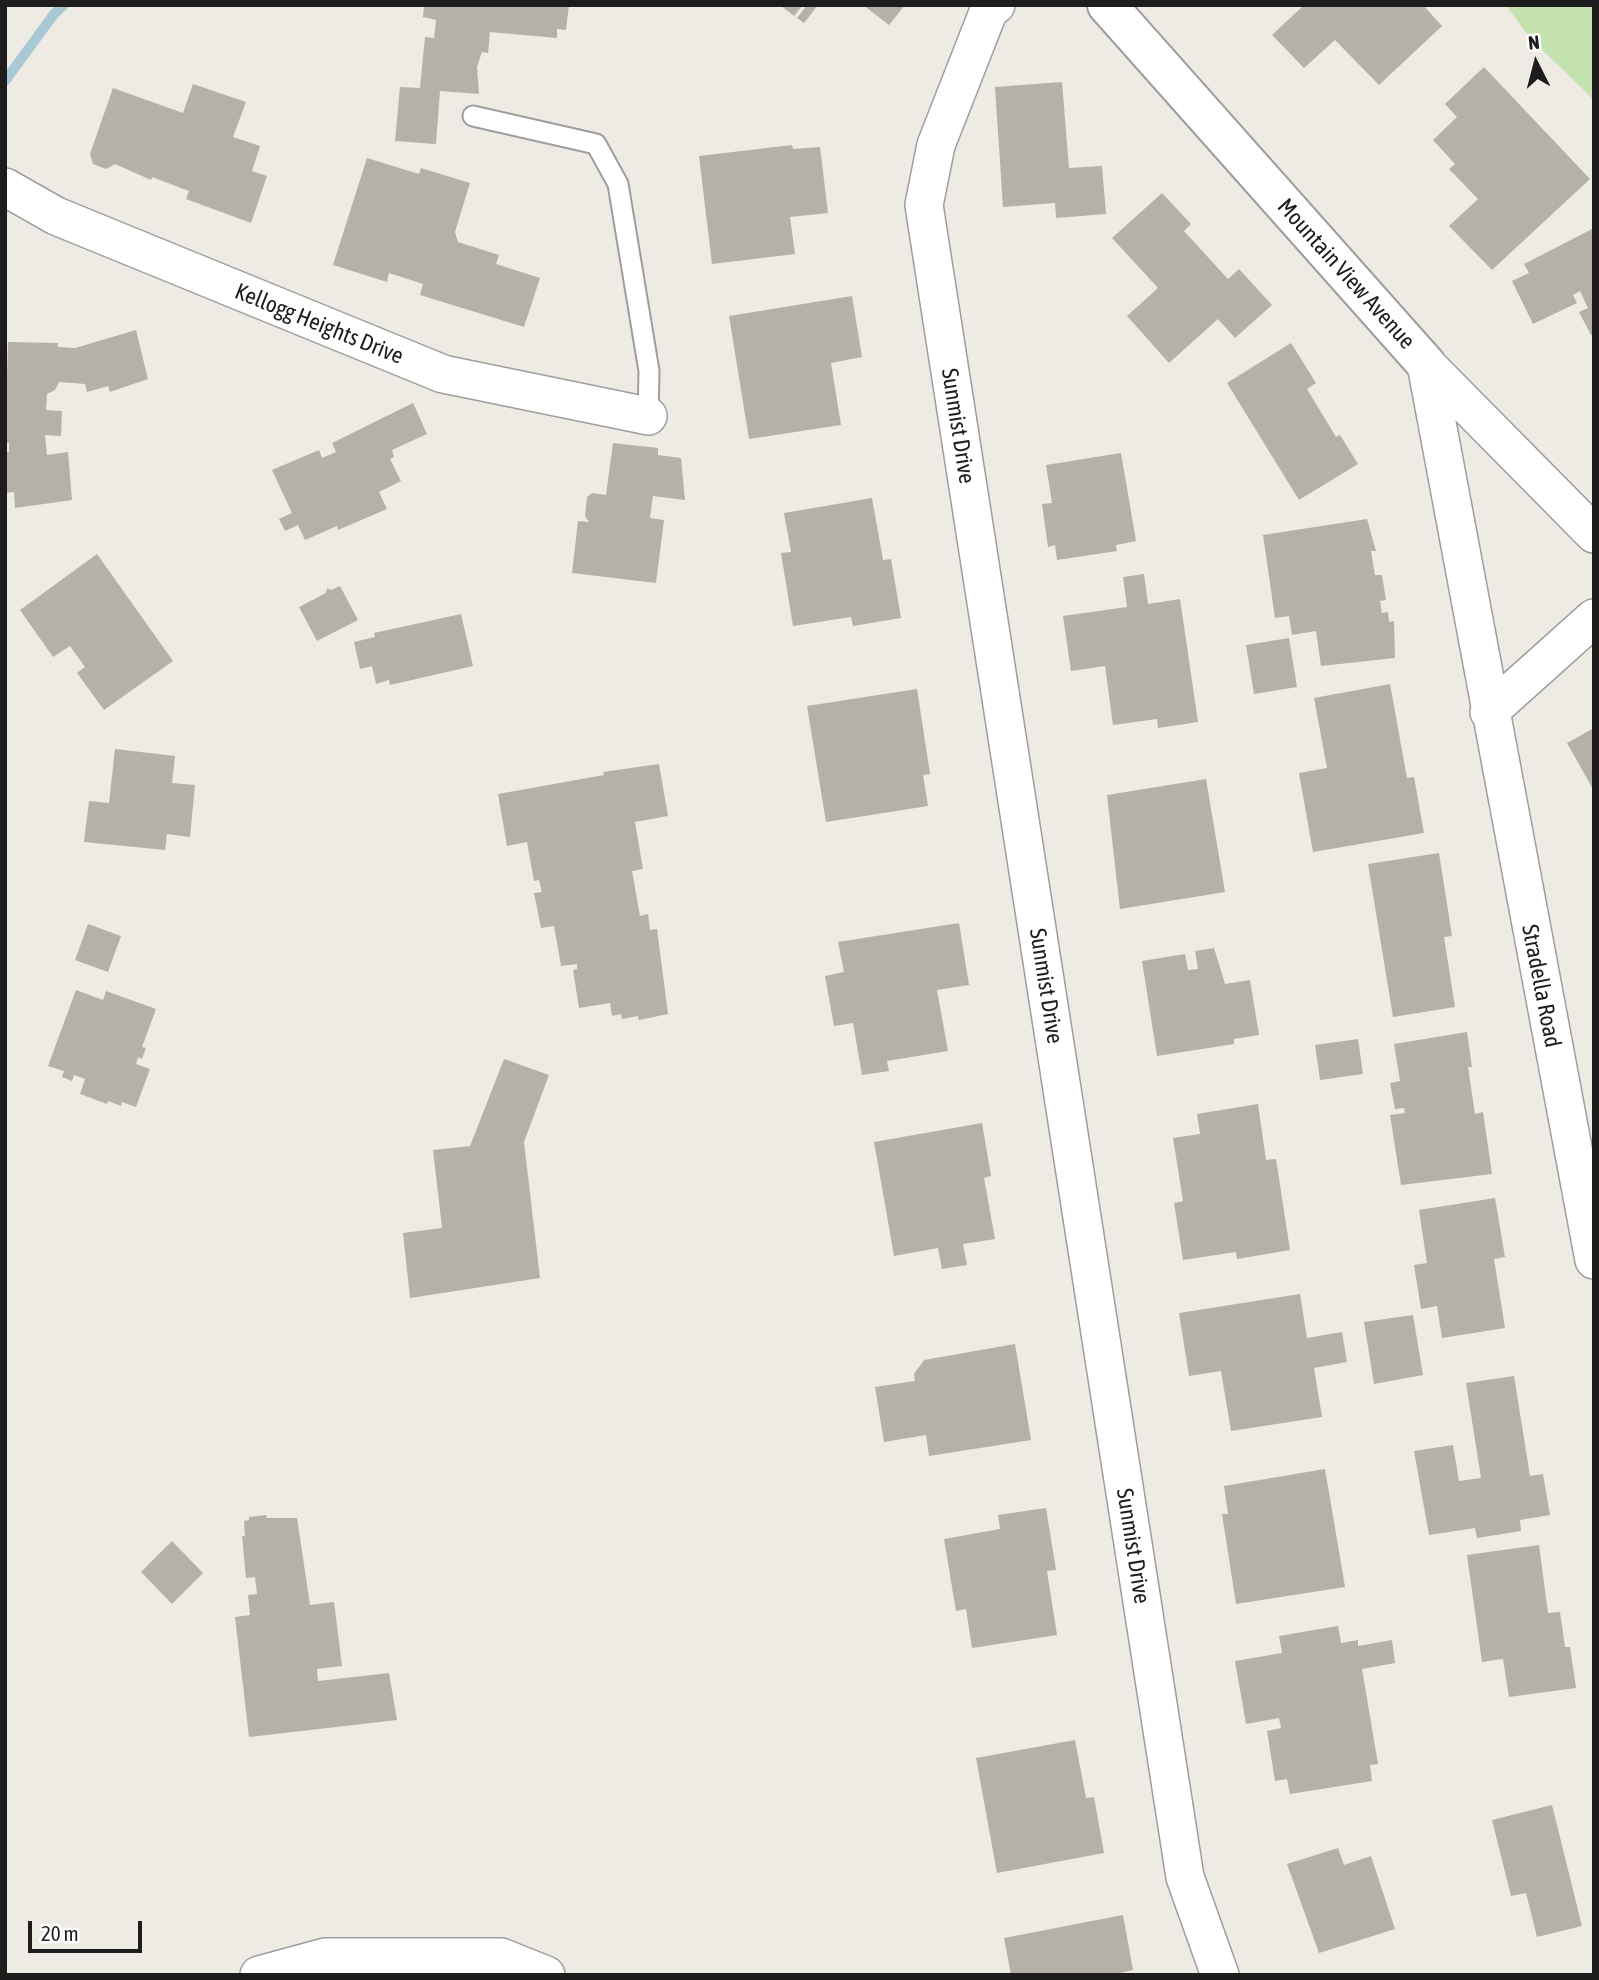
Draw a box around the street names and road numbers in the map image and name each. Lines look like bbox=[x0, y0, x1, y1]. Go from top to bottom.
street label: Mountain View Avenue bbox=[1271, 193, 1421, 355]
street label: Kellogg Heights Drive bbox=[231, 278, 407, 370]
street label: Sunmist Drive bbox=[935, 366, 981, 486]
street label: Stradella Road bbox=[1516, 922, 1566, 1050]
street label: Sunmist Drive bbox=[1023, 926, 1069, 1046]
street label: Sunmist Drive bbox=[1110, 1486, 1156, 1606]

